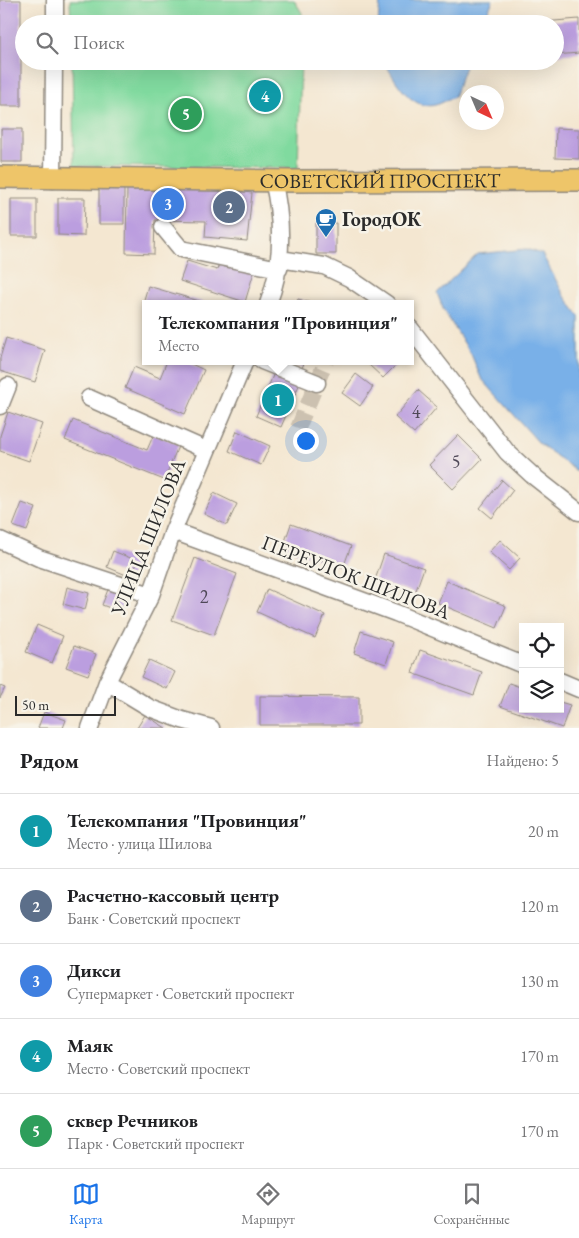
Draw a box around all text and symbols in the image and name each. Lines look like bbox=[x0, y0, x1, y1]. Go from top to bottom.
search box bbox=[15, 15, 564, 70]
icon: search bbox=[33, 29, 61, 57]
text: Поиск bbox=[73, 30, 125, 55]
pin: 4 bbox=[249, 77, 281, 115]
north arrow bbox=[459, 85, 504, 130]
pin: 5 bbox=[170, 95, 202, 133]
street label: СОВЕТСКИЙ ПРОСПЕКТ bbox=[259, 167, 501, 194]
pin: 3 bbox=[152, 185, 184, 223]
pin: 2 bbox=[213, 188, 245, 226]
place label: ГородОК bbox=[342, 206, 422, 232]
cafe icon: ГородОК bbox=[314, 207, 338, 238]
popup bbox=[142, 300, 414, 365]
text: Телекомпания "Провинция" bbox=[158, 310, 398, 335]
text: Место bbox=[158, 335, 199, 356]
pin: 1 bbox=[262, 381, 294, 419]
house number: 4 bbox=[412, 400, 421, 423]
your location bbox=[293, 428, 319, 454]
house number: 5 bbox=[452, 450, 460, 473]
street label: УЛИЦА ШИЛОВА bbox=[104, 455, 191, 620]
street label: ПЕРЕУЛОК ШИЛОВА bbox=[258, 529, 454, 625]
house number: 2 bbox=[200, 585, 209, 608]
map controls bbox=[519, 623, 564, 713]
button: locate bbox=[519, 623, 564, 668]
button: layers bbox=[519, 668, 564, 713]
scale bar bbox=[15, 693, 116, 716]
text: 50 m bbox=[22, 696, 49, 714]
text: Рядом bbox=[20, 747, 79, 774]
text: Найдено: 5 bbox=[487, 750, 559, 771]
text: Телекомпания "Провинция" bbox=[67, 808, 307, 833]
text: 1 bbox=[32, 821, 40, 842]
text: 20 m bbox=[528, 821, 559, 842]
text: Место · улица Шилова bbox=[67, 833, 212, 854]
text: Расчетно-кассовый центр bbox=[67, 883, 279, 908]
text: 2 bbox=[32, 896, 40, 917]
text: 120 m bbox=[520, 896, 559, 917]
text: Банк · Советский проспект bbox=[67, 908, 240, 929]
text: Дикси bbox=[67, 958, 121, 983]
text: 3 bbox=[32, 971, 40, 992]
text: 130 m bbox=[520, 971, 559, 992]
text: Супермаркет · Советский проспект bbox=[67, 983, 294, 1004]
text: Маяк bbox=[67, 1033, 113, 1058]
text: 4 bbox=[32, 1046, 40, 1067]
text: 170 m bbox=[520, 1046, 559, 1067]
text: Место · Советский проспект bbox=[67, 1058, 250, 1079]
text: сквер Речников bbox=[67, 1108, 198, 1133]
text: 5 bbox=[32, 1121, 40, 1142]
text: 170 m bbox=[520, 1121, 559, 1142]
text: Парк · Советский проспект bbox=[67, 1133, 244, 1154]
tab: Карта bbox=[69, 1180, 103, 1228]
tab: Маршрут bbox=[241, 1180, 295, 1228]
tab: Сохранённые bbox=[433, 1180, 510, 1228]

